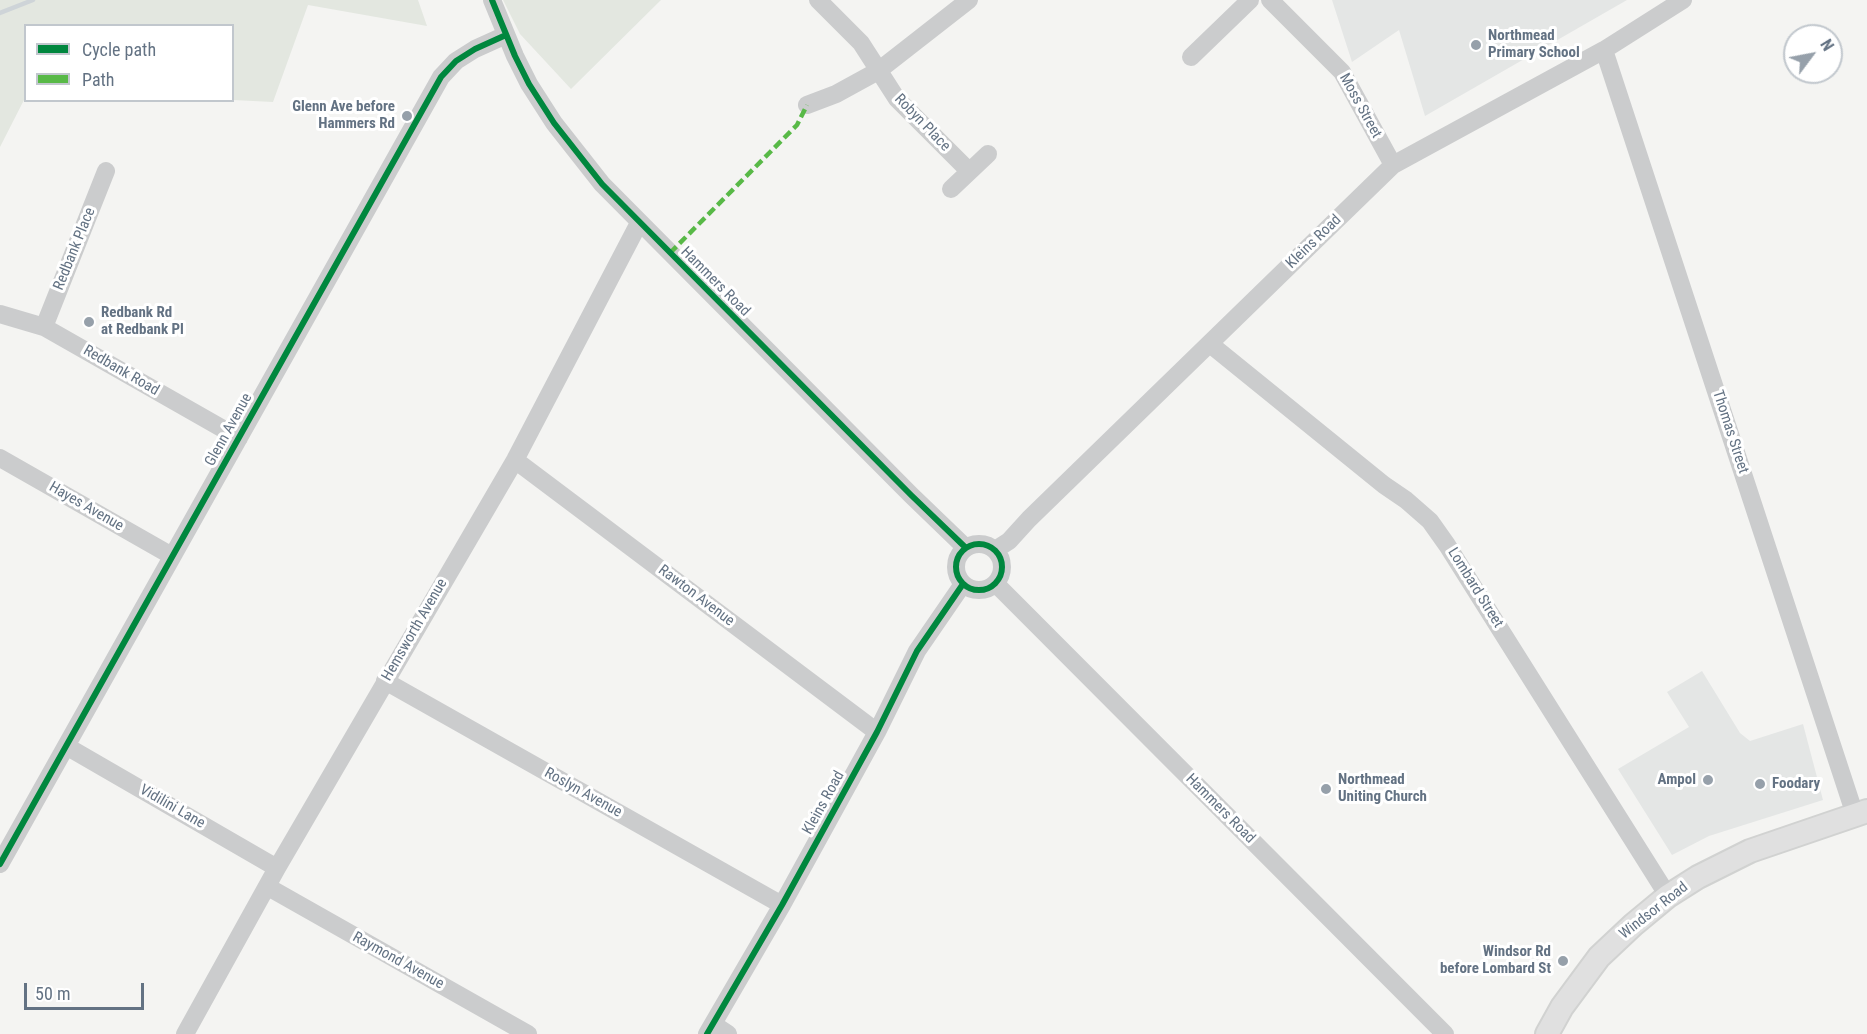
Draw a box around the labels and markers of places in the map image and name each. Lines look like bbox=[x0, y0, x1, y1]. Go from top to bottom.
place label: Northmead Primary School bbox=[1488, 27, 1580, 62]
marker: Northmead Primary School bbox=[1469, 38, 1483, 52]
place label: Glenn Ave before Hammers Rd bbox=[292, 98, 395, 133]
marker: Glenn Ave before Hammers Rd bbox=[400, 109, 414, 123]
place label: Redbank Rd at Redbank Pl bbox=[101, 304, 184, 339]
marker: Redbank Rd at Redbank Pl bbox=[82, 315, 96, 329]
place label: Northmead Uniting Church bbox=[1338, 771, 1427, 806]
place label: Ampol bbox=[1658, 771, 1696, 789]
marker: Ampol bbox=[1701, 773, 1715, 787]
place label: Foodary bbox=[1772, 775, 1820, 793]
marker: Foodary bbox=[1753, 777, 1767, 791]
marker: Northmead Uniting Church bbox=[1319, 782, 1333, 796]
place label: Windsor Rd before Lombard St bbox=[1440, 943, 1551, 978]
marker: Windsor Rd before Lombard St bbox=[1556, 954, 1570, 968]

